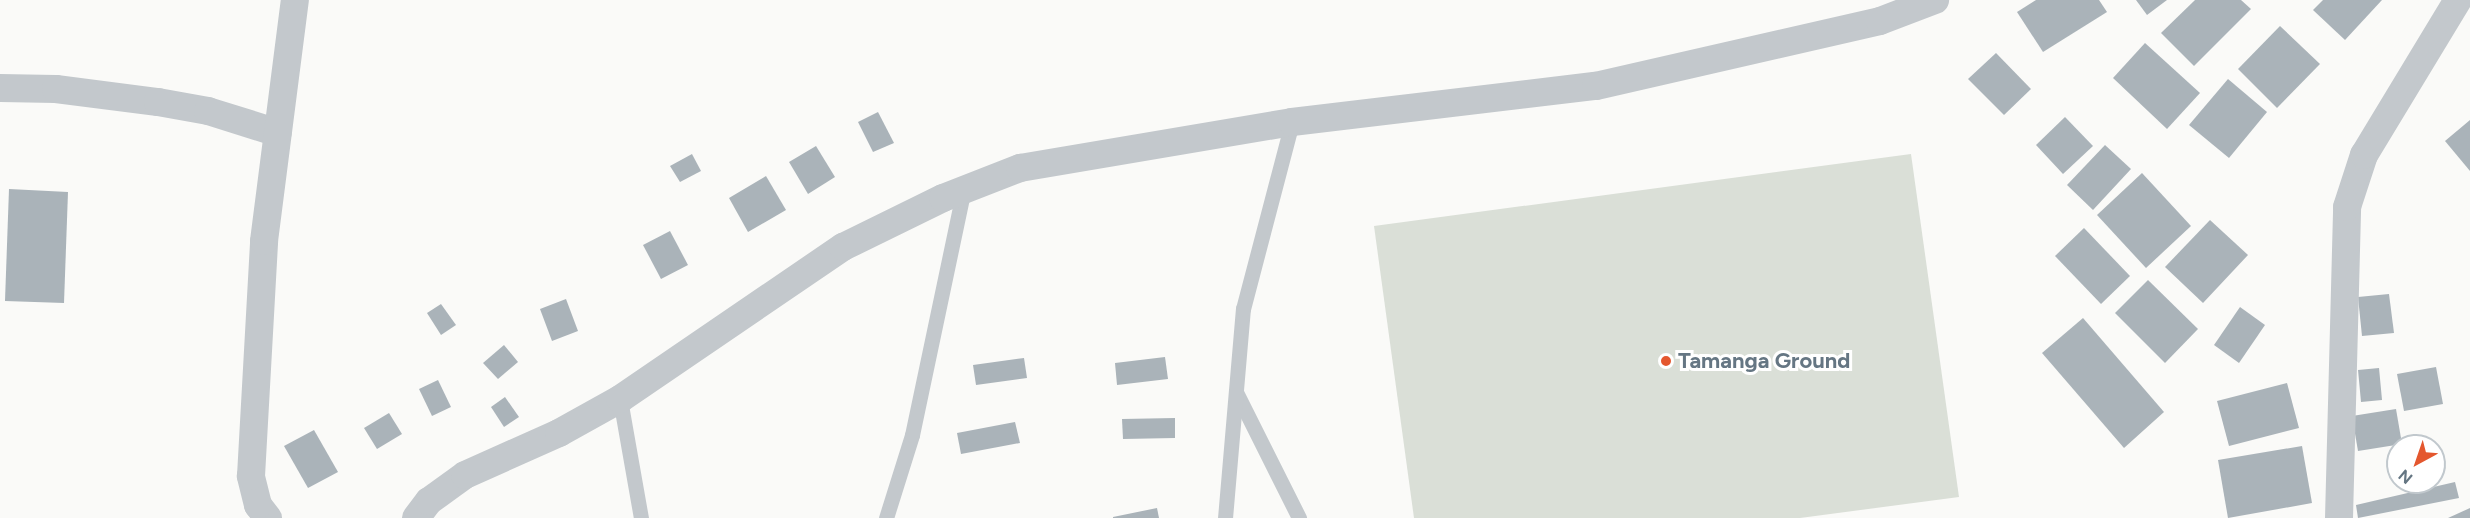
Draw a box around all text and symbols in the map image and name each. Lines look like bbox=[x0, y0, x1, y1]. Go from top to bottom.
place label: Tamanga Ground bbox=[1678, 348, 1850, 374]
marker: Tamanga Ground bbox=[1659, 354, 1673, 368]
north arrow bbox=[2386, 434, 2446, 494]
text: N bbox=[2395, 465, 2416, 488]

